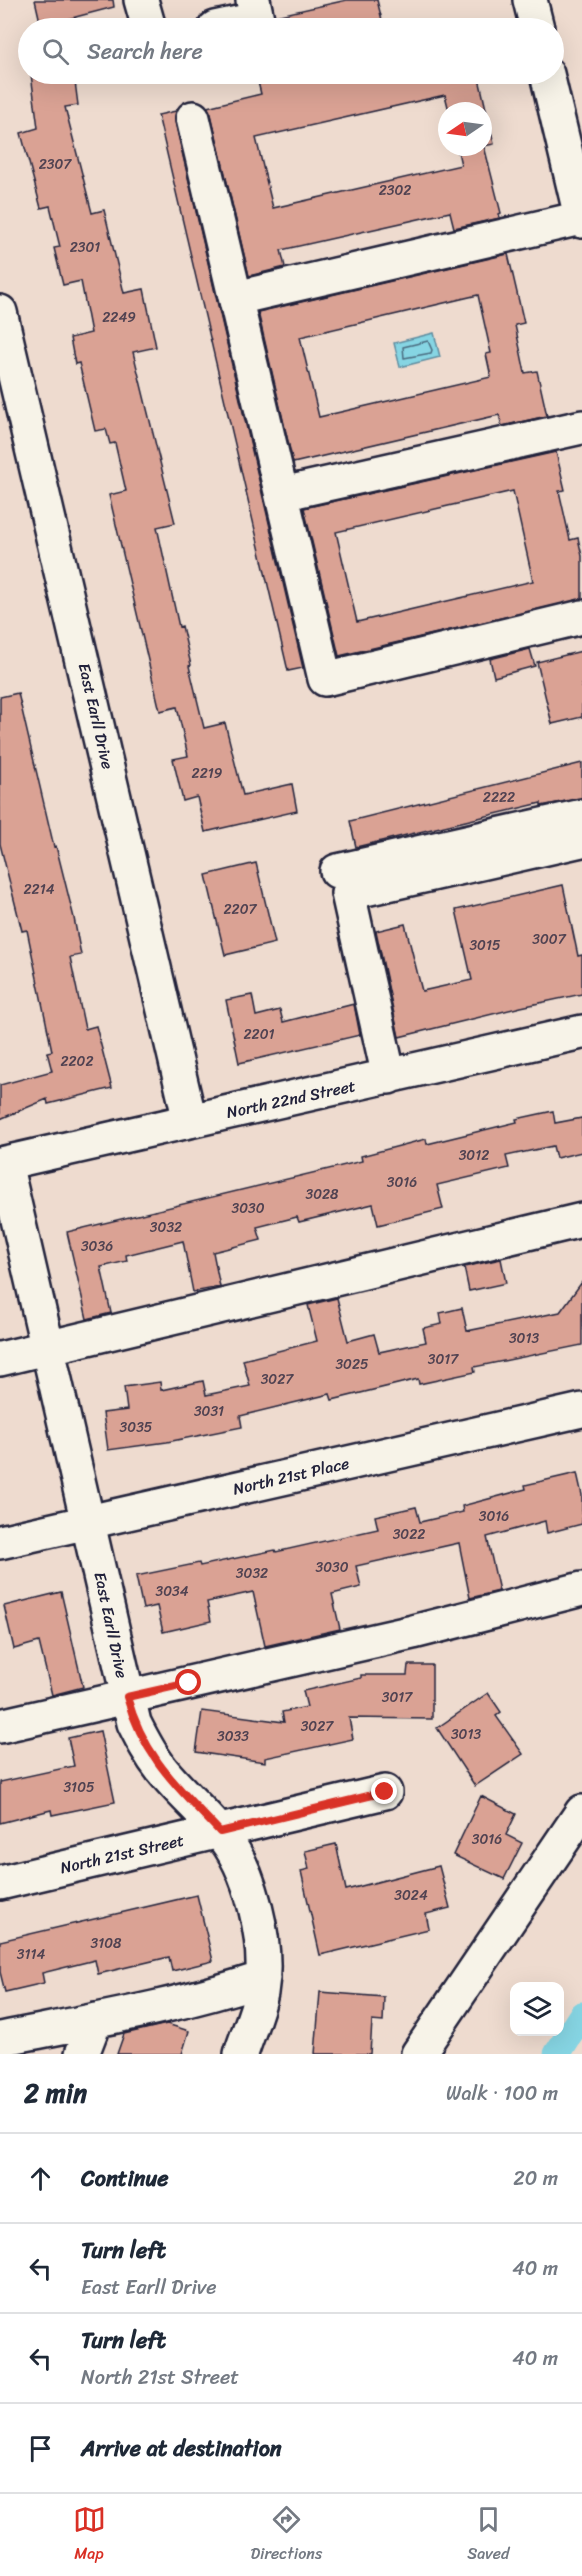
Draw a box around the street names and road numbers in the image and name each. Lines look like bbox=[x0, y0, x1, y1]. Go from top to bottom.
street label: East Earll Drive bbox=[70, 660, 122, 772]
street label: North 22nd Street bbox=[224, 1071, 358, 1127]
street label: North 21st Place bbox=[230, 1449, 352, 1503]
street label: East Earll Drive bbox=[86, 1569, 136, 1681]
street label: North 21st Street bbox=[57, 1826, 187, 1882]

